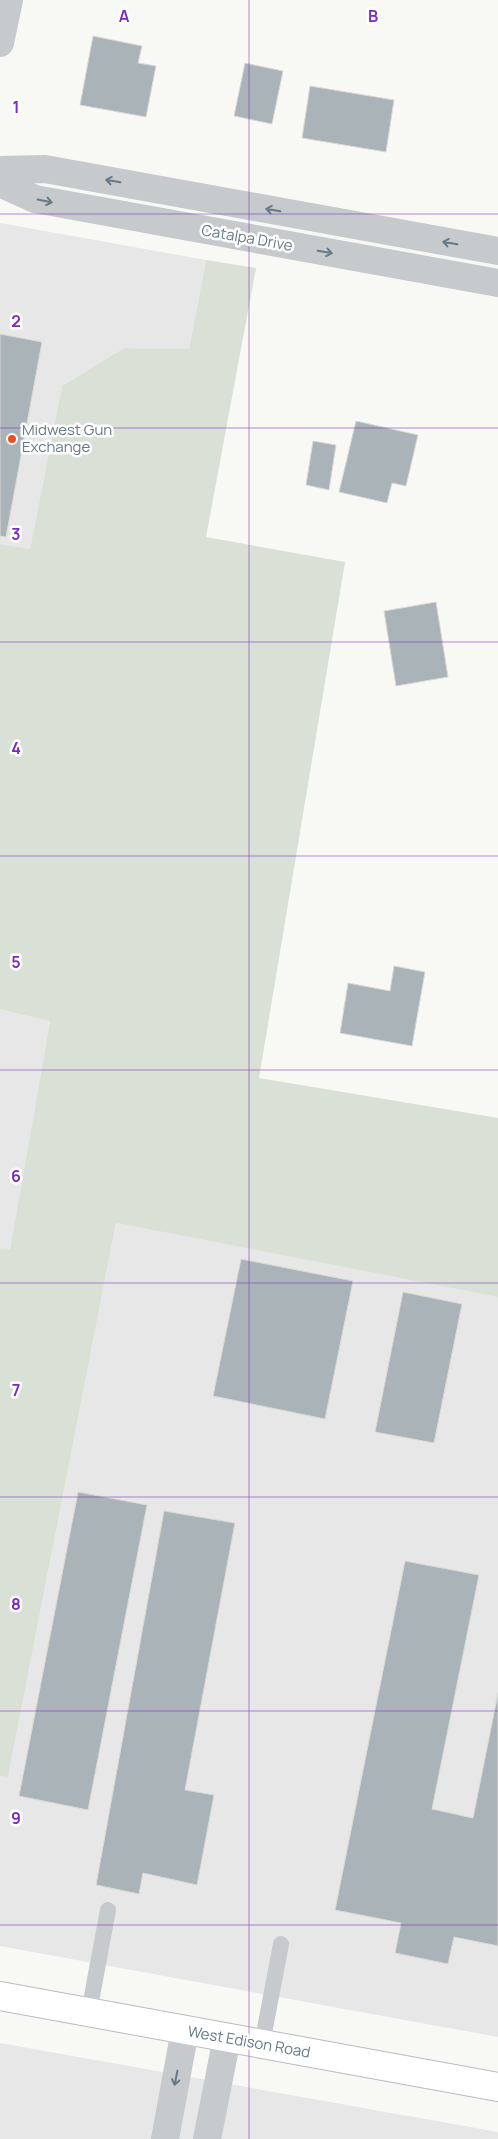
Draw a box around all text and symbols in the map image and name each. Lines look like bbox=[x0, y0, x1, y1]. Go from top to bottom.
text: A bbox=[119, 5, 130, 27]
text: B bbox=[368, 5, 378, 27]
text: 1 bbox=[12, 96, 20, 118]
one-way arrow bbox=[105, 176, 121, 186]
one-way arrow bbox=[37, 197, 53, 206]
one-way arrow bbox=[265, 205, 281, 215]
street label: Catalpa Drive bbox=[200, 219, 295, 256]
one-way arrow bbox=[442, 237, 458, 247]
one-way arrow bbox=[317, 248, 333, 257]
text: 2 bbox=[11, 310, 21, 332]
place label: Midwest Gun Exchange bbox=[22, 419, 112, 457]
marker: Midwest Gun Exchange bbox=[6, 433, 18, 445]
text: 3 bbox=[11, 523, 21, 545]
text: 4 bbox=[11, 737, 21, 759]
text: 5 bbox=[11, 951, 21, 973]
text: 6 bbox=[11, 1165, 21, 1187]
text: 7 bbox=[12, 1379, 20, 1401]
text: 8 bbox=[11, 1593, 21, 1615]
text: 9 bbox=[11, 1807, 21, 1829]
street label: West Edison Road bbox=[186, 2020, 312, 2063]
one-way arrow bbox=[171, 2070, 181, 2086]

